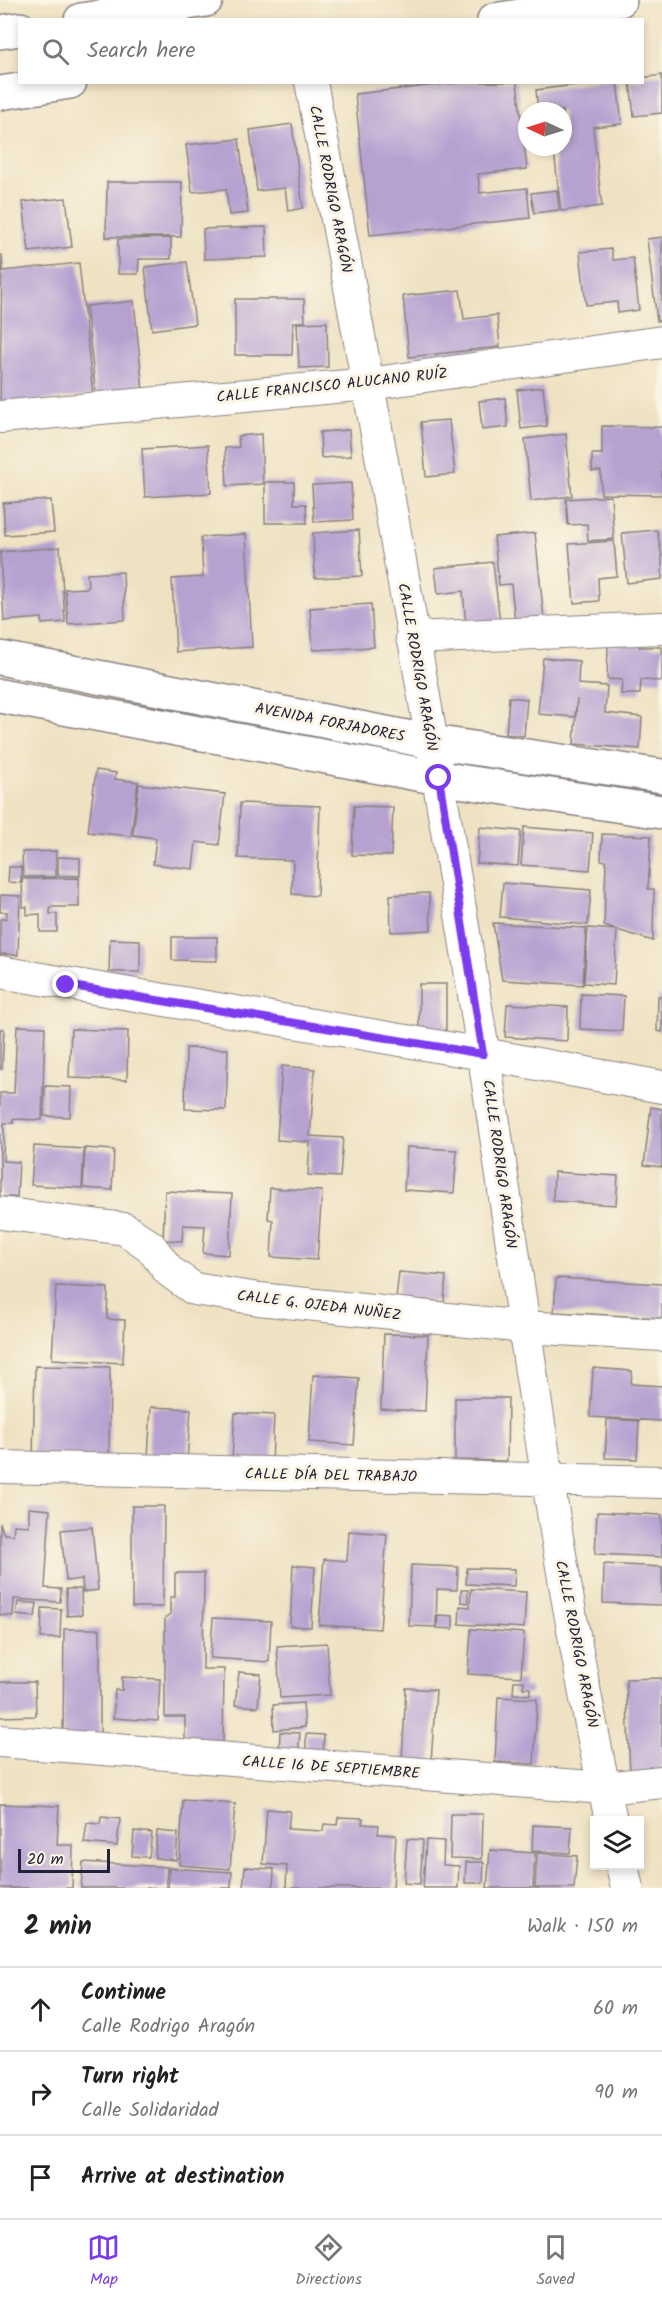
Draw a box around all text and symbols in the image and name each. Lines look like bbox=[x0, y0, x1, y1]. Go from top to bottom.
search box bbox=[18, 18, 644, 84]
text: Search here bbox=[87, 34, 195, 69]
icon: search bbox=[39, 35, 72, 68]
north arrow bbox=[518, 102, 572, 156]
street label: CALLE RODRIGO ARAGÓN bbox=[302, 103, 358, 275]
street label: CALLE FRANCISCO ALUCANO RUÍZ bbox=[215, 362, 449, 410]
street label: CALLE RODRIGO ARAGÓN bbox=[390, 581, 444, 753]
street label: AVENIDA FORJADORES bbox=[253, 697, 407, 749]
route start bbox=[425, 764, 451, 790]
route end bbox=[52, 971, 78, 997]
street label: CALLE RODRIGO ARAGÓN bbox=[475, 1078, 523, 1250]
street label: CALLE G. OJEDA NUÑEZ bbox=[235, 1284, 402, 1328]
street label: CALLE DÍA DEL TRABAJO bbox=[245, 1462, 417, 1490]
street label: CALLE RODRIGO ARAGÓN bbox=[548, 1558, 604, 1730]
street label: CALLE 16 DE SEPTIEMBRE bbox=[241, 1750, 422, 1786]
map controls bbox=[590, 1816, 644, 1870]
button: layers bbox=[590, 1816, 644, 1870]
scale bar bbox=[18, 1846, 110, 1874]
text: 20 m bbox=[27, 1847, 63, 1872]
text: 2 min bbox=[24, 1906, 92, 1948]
text: Walk · 150 m bbox=[527, 1911, 638, 1943]
text: Continue bbox=[81, 1976, 166, 2011]
icon: ahead bbox=[24, 1993, 57, 2026]
text: 60 m bbox=[593, 1993, 638, 2025]
text: Calle Rodrigo Aragón bbox=[81, 2011, 255, 2043]
text: Turn right bbox=[81, 2060, 179, 2095]
icon: right bbox=[24, 2077, 57, 2110]
text: 90 m bbox=[594, 2077, 638, 2109]
text: Calle Solidaridad bbox=[81, 2095, 219, 2127]
text: Arrive at destination bbox=[81, 2160, 284, 2195]
icon: arrive bbox=[24, 2161, 57, 2194]
tab: Map bbox=[87, 2231, 120, 2292]
tab: Directions bbox=[295, 2231, 362, 2292]
tab: Saved bbox=[537, 2231, 575, 2292]

